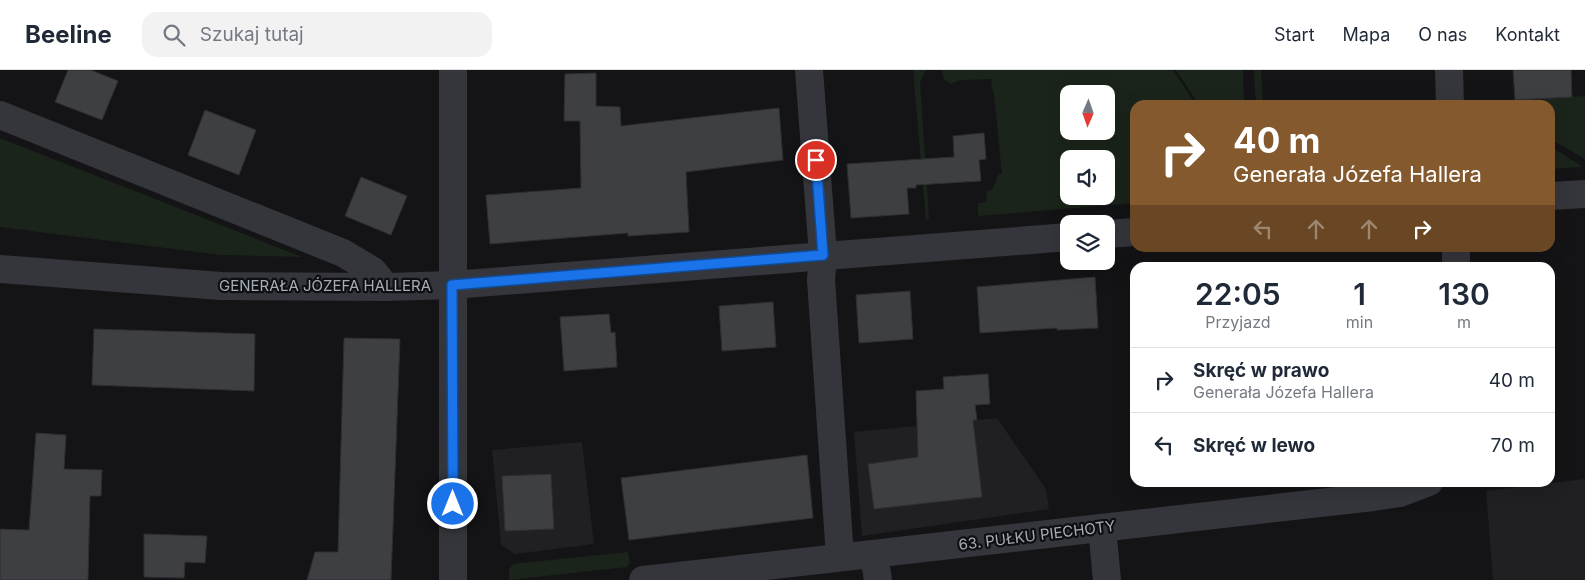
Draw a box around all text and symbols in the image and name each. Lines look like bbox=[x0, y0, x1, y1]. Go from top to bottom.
search box bbox=[142, 12, 492, 57]
text: Beeline bbox=[25, 20, 112, 49]
icon: search bbox=[160, 21, 188, 49]
text: Szukaj tutaj bbox=[200, 23, 304, 46]
text: Start bbox=[1274, 24, 1315, 45]
text: Mapa bbox=[1343, 24, 1390, 45]
text: O nas bbox=[1418, 24, 1467, 45]
text: Kontakt bbox=[1495, 24, 1560, 45]
north arrow bbox=[1060, 85, 1115, 140]
map controls bbox=[1060, 85, 1115, 270]
text: 40 m bbox=[1233, 119, 1321, 161]
icon: right bbox=[1150, 120, 1215, 185]
pin bbox=[795, 139, 837, 181]
icon: arrive bbox=[802, 146, 830, 174]
button: sound bbox=[1060, 150, 1115, 205]
text: Generała Józefa Hallera bbox=[1233, 161, 1482, 187]
button: layers bbox=[1060, 215, 1115, 270]
icon: left bbox=[1249, 215, 1277, 243]
icon: ahead bbox=[1302, 215, 1330, 243]
icon: ahead bbox=[1355, 215, 1383, 243]
icon: right bbox=[1408, 215, 1436, 243]
street label: GENERAŁA JÓZEFA HALLERA bbox=[219, 276, 431, 295]
text: 22:05 bbox=[1195, 276, 1281, 312]
text: 1 bbox=[1353, 276, 1366, 312]
text: 130 bbox=[1438, 276, 1490, 312]
text: Przyjazd bbox=[1205, 312, 1271, 332]
text: min bbox=[1346, 312, 1373, 332]
text: m bbox=[1457, 312, 1471, 332]
text: Skręć w prawo bbox=[1193, 359, 1329, 382]
icon: right bbox=[1150, 366, 1178, 394]
text: 40 m bbox=[1489, 369, 1535, 392]
text: Generała Józefa Hallera bbox=[1193, 382, 1374, 402]
icon: left bbox=[1150, 431, 1178, 459]
text: Skręć w lewo bbox=[1193, 434, 1315, 457]
text: 70 m bbox=[1491, 434, 1535, 457]
position arrow bbox=[426, 477, 478, 529]
street label: 63. PUŁKU PIECHOTY bbox=[958, 516, 1116, 554]

